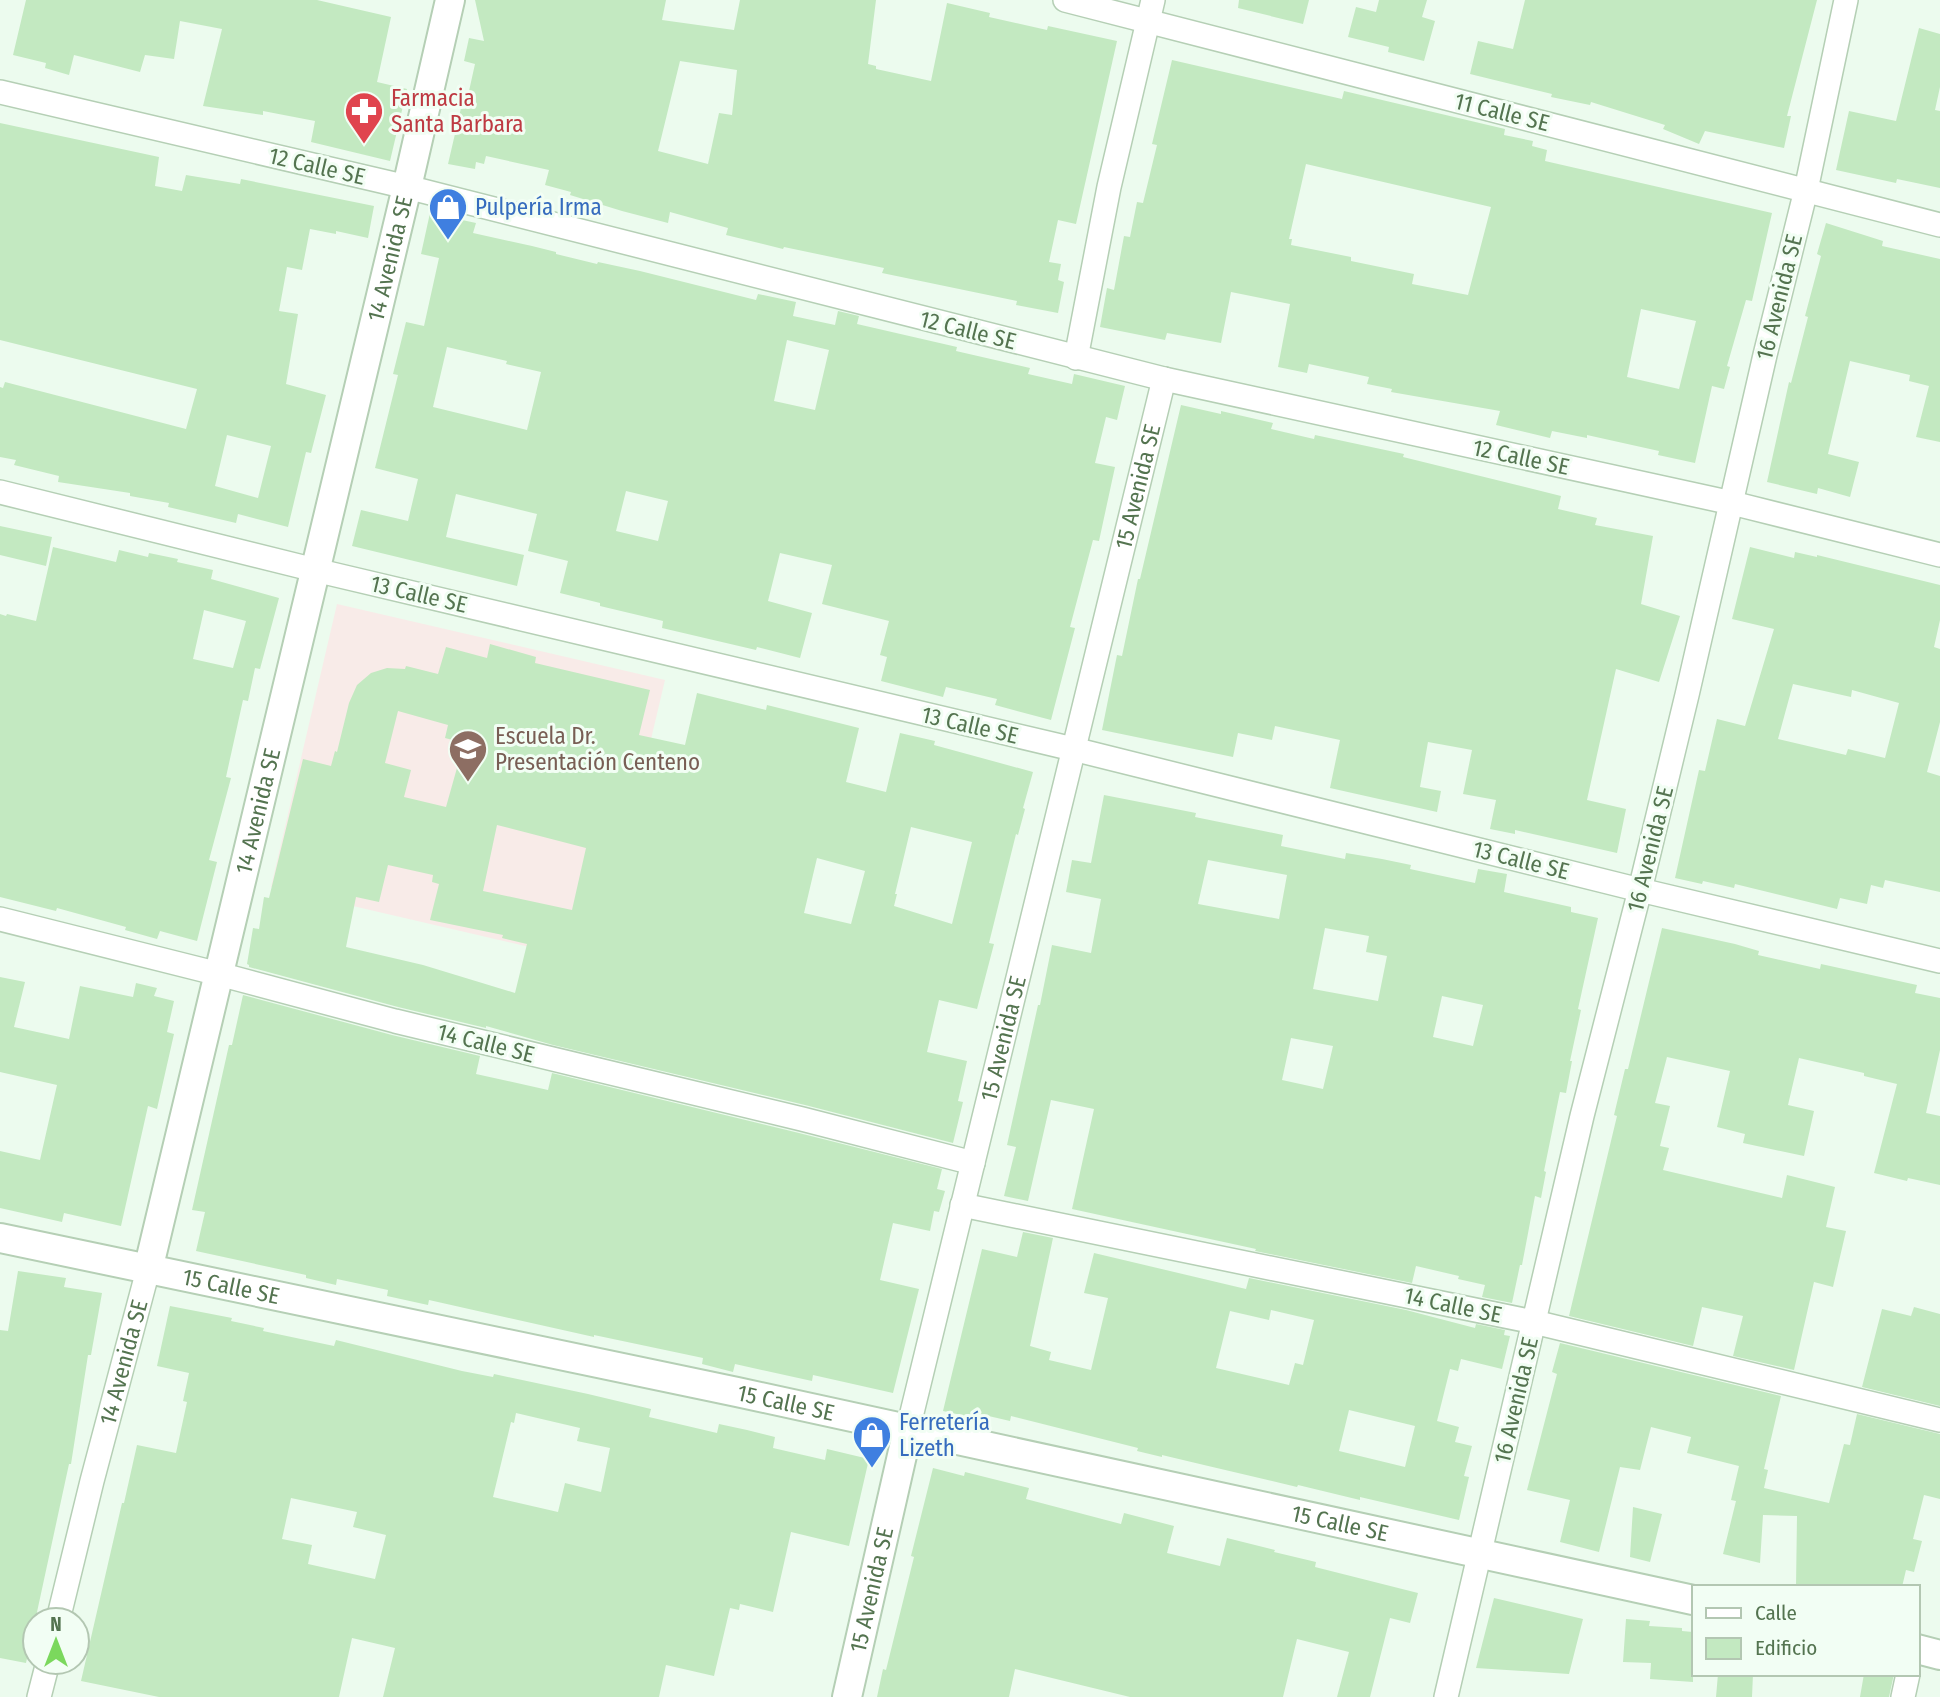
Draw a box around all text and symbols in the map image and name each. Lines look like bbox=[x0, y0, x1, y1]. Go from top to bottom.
place label: Farmacia Santa Barbara bbox=[391, 84, 524, 138]
street label: 11 Calle SE bbox=[1452, 87, 1552, 137]
pharmacy icon: Farmacia Santa Barbara bbox=[343, 90, 385, 145]
street label: 12 Calle SE bbox=[266, 141, 368, 191]
shop icon: Pulpería Irma bbox=[427, 186, 469, 241]
street label: 14 Avenida SE bbox=[361, 193, 418, 324]
place label: Pulpería Irma bbox=[475, 193, 602, 221]
street label: 16 Avenida SE bbox=[1750, 231, 1808, 363]
street label: 12 Calle SE bbox=[917, 305, 1019, 355]
street label: 15 Avenida SE bbox=[1109, 421, 1166, 552]
street label: 12 Calle SE bbox=[1470, 433, 1572, 481]
street label: 13 Calle SE bbox=[368, 569, 470, 619]
street label: 13 Calle SE bbox=[919, 700, 1021, 750]
place label: Escuela Dr. Presentación Centeno bbox=[495, 722, 700, 776]
school or university icon: Escuela Dr. Presentación Centeno bbox=[447, 728, 489, 783]
street label: 14 Avenida SE bbox=[229, 745, 286, 877]
street label: 16 Avenida SE bbox=[1621, 783, 1679, 915]
street label: 13 Calle SE bbox=[1470, 835, 1572, 885]
street label: 15 Avenida SE bbox=[974, 973, 1032, 1104]
street label: 14 Calle SE bbox=[435, 1017, 537, 1069]
street label: 15 Calle SE bbox=[180, 1262, 282, 1310]
street label: 14 Calle SE bbox=[1402, 1281, 1504, 1329]
street label: 14 Avenida SE bbox=[94, 1297, 154, 1428]
street label: 16 Avenida SE bbox=[1488, 1334, 1544, 1466]
street label: 15 Calle SE bbox=[735, 1378, 837, 1427]
place label: Ferretería Lizeth bbox=[899, 1408, 990, 1462]
shop icon: Ferretería Lizeth bbox=[851, 1414, 893, 1469]
street label: 15 Calle SE bbox=[1289, 1499, 1391, 1547]
street label: 15 Avenida SE bbox=[844, 1524, 899, 1655]
legend bbox=[1692, 1585, 1919, 1676]
text: Calle bbox=[1755, 1600, 1797, 1626]
north arrow bbox=[21, 1606, 91, 1676]
text: N bbox=[50, 1613, 62, 1636]
text: Edificio bbox=[1755, 1635, 1817, 1661]

